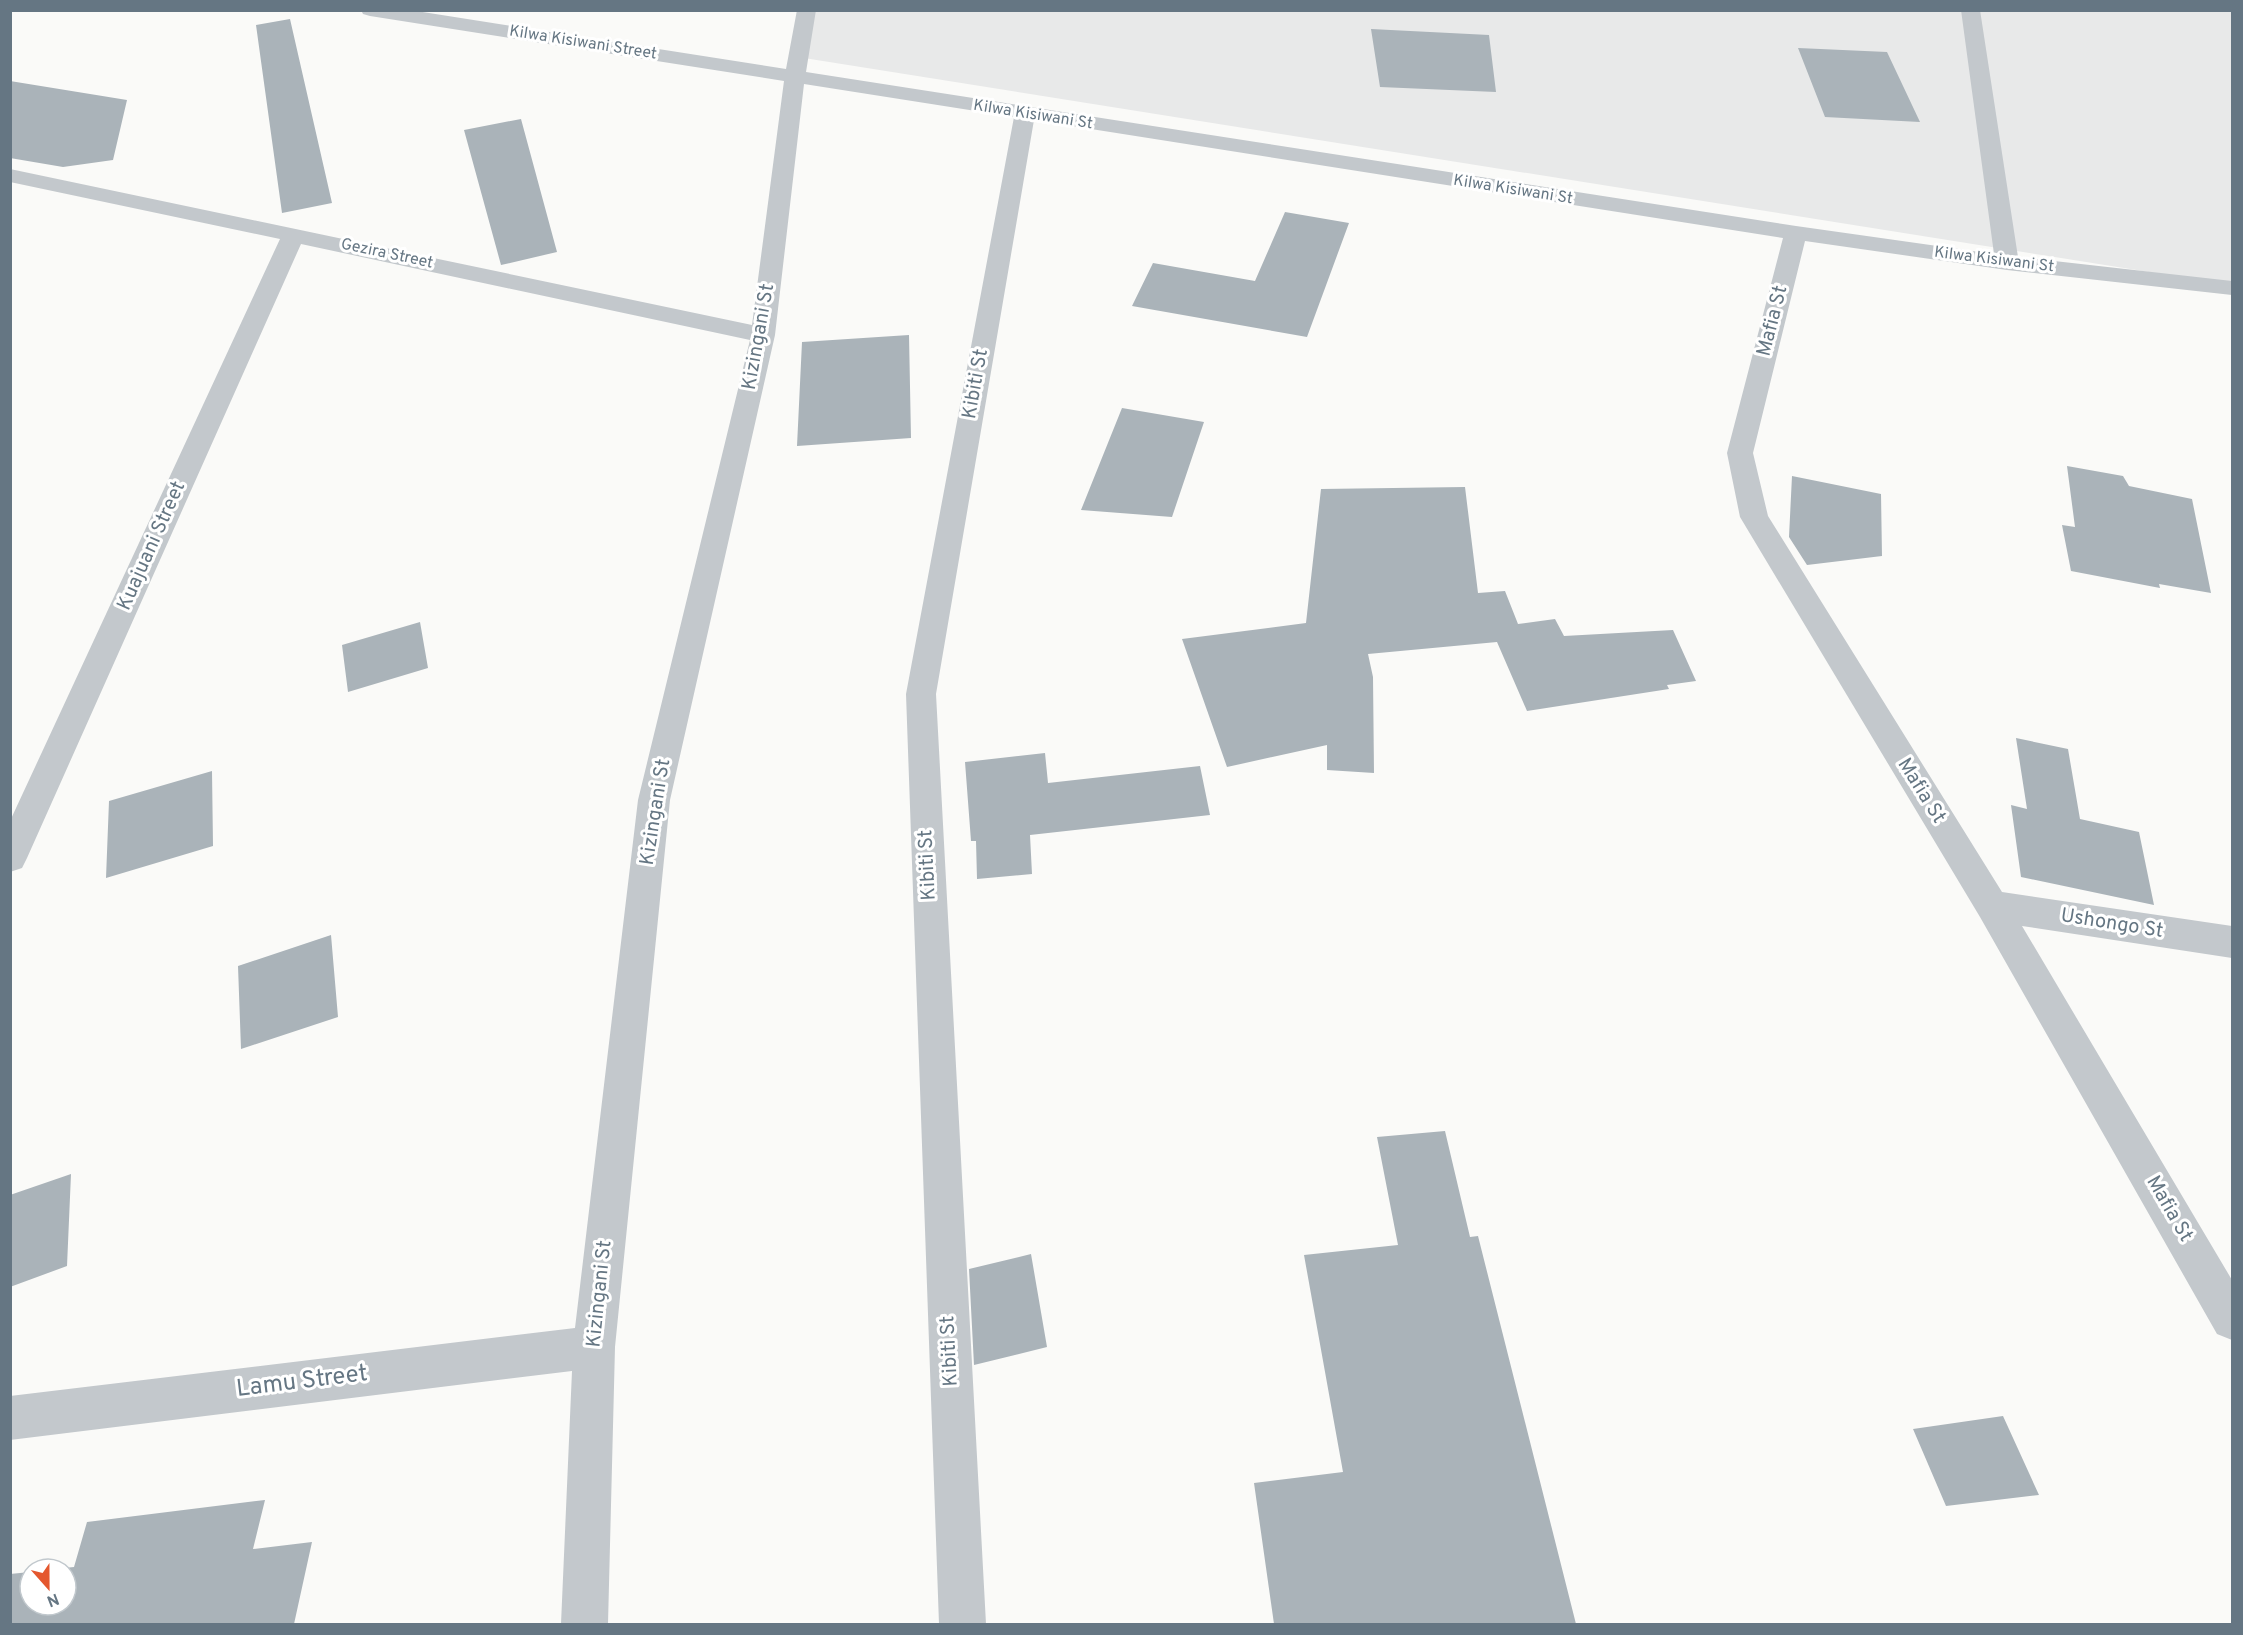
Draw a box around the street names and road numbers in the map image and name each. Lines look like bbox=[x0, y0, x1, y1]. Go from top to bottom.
street label: Kilwa Kisiwani Street bbox=[508, 21, 658, 65]
street label: Kilwa Kisiwani St bbox=[972, 96, 1094, 134]
street label: Kilwa Kisiwani St bbox=[1452, 171, 1574, 209]
street label: Gezira Street bbox=[339, 234, 435, 274]
street label: Kilwa Kisiwani St bbox=[1933, 243, 2055, 277]
street label: Kizingani St bbox=[737, 282, 781, 392]
street label: Mafia St bbox=[1752, 283, 1794, 359]
street label: Kibiti St bbox=[957, 347, 995, 421]
street label: Kuajuani Street bbox=[112, 477, 192, 615]
street label: Mafia St bbox=[1891, 753, 1951, 829]
street label: Kizingani St bbox=[635, 757, 677, 867]
street label: Kibiti St bbox=[913, 829, 943, 901]
street label: Ushongo St bbox=[2059, 903, 2165, 945]
street label: Mafia St bbox=[2140, 1171, 2198, 1247]
street label: Kizingani St bbox=[581, 1239, 619, 1349]
street label: Kibiti St bbox=[935, 1315, 965, 1387]
street label: Lamu Street bbox=[235, 1359, 369, 1405]

